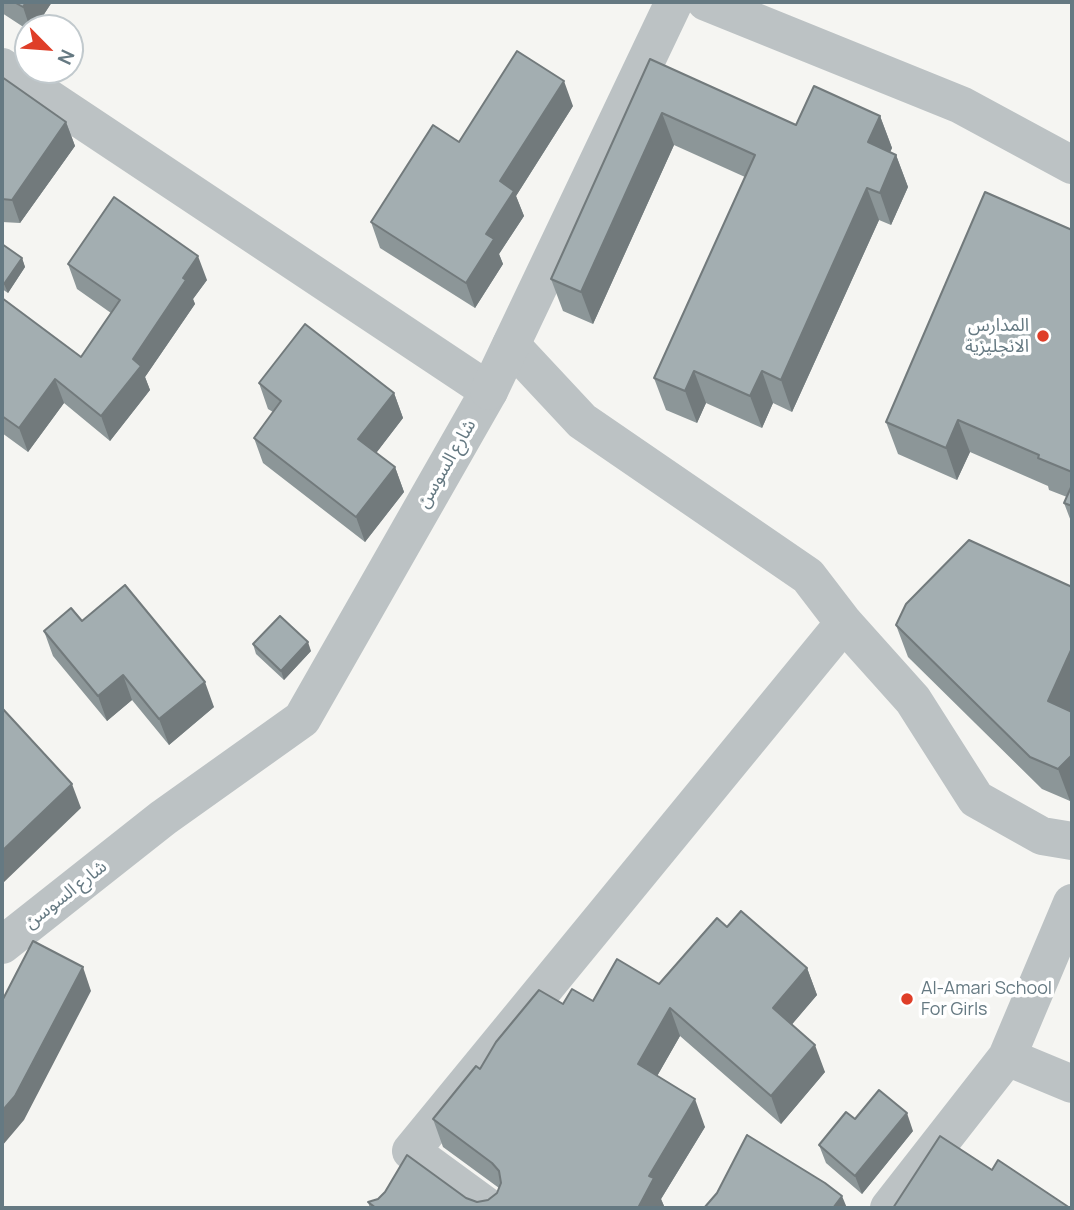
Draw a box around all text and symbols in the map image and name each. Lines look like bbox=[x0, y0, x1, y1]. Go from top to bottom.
north arrow bbox=[14, 14, 84, 84]
text: N bbox=[52, 45, 81, 69]
place label: المدارس الانجليزية bbox=[965, 315, 1029, 358]
marker: المدارس الانجليزية bbox=[1035, 328, 1051, 344]
street label: شارع السوسن bbox=[413, 416, 481, 512]
street label: شارع السوسن bbox=[20, 856, 112, 934]
place label: Al-Amari School For Girls bbox=[921, 978, 1052, 1020]
marker: Al-Amari School For Girls bbox=[899, 991, 915, 1007]

